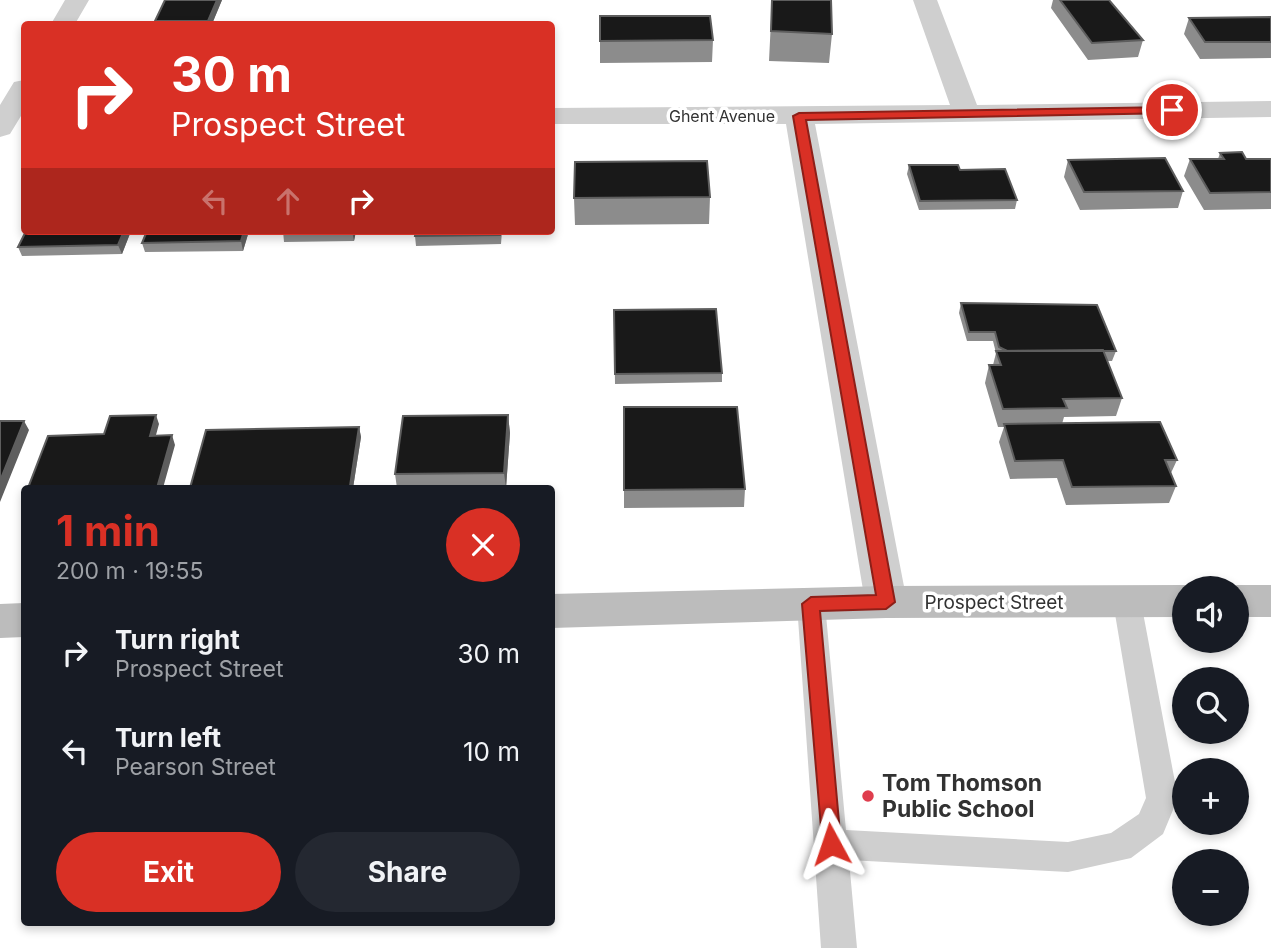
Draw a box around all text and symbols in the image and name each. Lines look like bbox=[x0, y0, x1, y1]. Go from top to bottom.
text: 30 m bbox=[171, 45, 292, 104]
icon: right bbox=[56, 49, 147, 140]
pin bbox=[1142, 80, 1202, 140]
icon: arrive bbox=[1153, 91, 1191, 129]
text: Prospect Street bbox=[171, 105, 405, 144]
street label: Ghent Avenue bbox=[669, 106, 775, 126]
icon: left bbox=[196, 182, 234, 220]
icon: ahead bbox=[269, 182, 307, 220]
icon: right bbox=[342, 182, 380, 220]
text: 1 min bbox=[56, 505, 160, 556]
button: close bbox=[446, 508, 520, 582]
text: 200 m · 19:55 bbox=[56, 557, 203, 585]
map controls bbox=[1172, 576, 1249, 926]
button: sound bbox=[1172, 576, 1249, 653]
street label: Prospect Street bbox=[924, 591, 1064, 614]
text: Turn right bbox=[115, 624, 240, 655]
icon: right bbox=[56, 634, 94, 672]
text: 30 m bbox=[457, 638, 520, 669]
text: Prospect Street bbox=[115, 655, 283, 683]
button: search bbox=[1172, 667, 1249, 744]
text: Turn left bbox=[115, 722, 221, 753]
icon: left bbox=[56, 732, 94, 770]
text: 10 m bbox=[463, 736, 520, 767]
text: Pearson Street bbox=[115, 753, 276, 781]
button: + bbox=[1172, 758, 1249, 835]
place label: Tom Thomson Public School bbox=[882, 769, 1042, 823]
marker: Tom Thomson Public School bbox=[860, 788, 876, 804]
position arrow bbox=[794, 807, 868, 881]
button: Exit bbox=[56, 832, 281, 912]
button: Share bbox=[295, 832, 520, 912]
button: − bbox=[1172, 849, 1249, 926]

